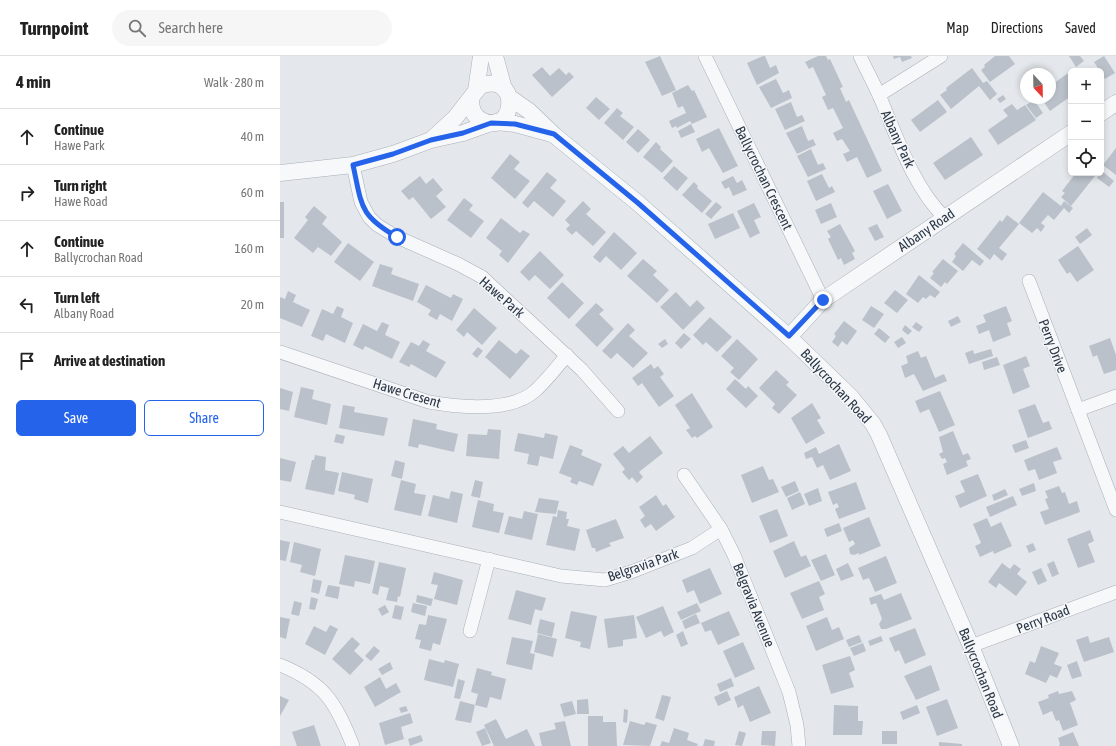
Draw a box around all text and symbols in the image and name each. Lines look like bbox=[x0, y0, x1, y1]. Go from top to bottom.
search box bbox=[112, 10, 392, 46]
text: Turnpoint bbox=[20, 17, 88, 39]
icon: search bbox=[126, 17, 148, 39]
text: Search here bbox=[158, 19, 223, 36]
text: Map bbox=[946, 20, 969, 36]
text: Directions bbox=[991, 20, 1043, 36]
text: Saved bbox=[1065, 20, 1096, 36]
north arrow bbox=[1020, 68, 1056, 104]
map controls bbox=[1068, 68, 1104, 176]
button: + bbox=[1068, 68, 1104, 104]
text: 4 min bbox=[16, 72, 51, 92]
text: Walk · 280 m bbox=[204, 75, 264, 90]
button: − bbox=[1068, 104, 1104, 140]
street label: Albany Park bbox=[878, 108, 918, 170]
text: Continue bbox=[54, 121, 104, 138]
street label: Ballycrochan Crescent bbox=[732, 124, 796, 232]
icon: ahead bbox=[16, 126, 38, 148]
text: 40 m bbox=[241, 129, 264, 144]
text: Hawe Park bbox=[54, 138, 105, 153]
button: locate bbox=[1068, 140, 1104, 176]
text: Turn right bbox=[54, 177, 107, 194]
icon: right bbox=[16, 182, 38, 204]
text: 60 m bbox=[241, 185, 264, 200]
text: Hawe Road bbox=[54, 194, 108, 209]
street label: Albany Road bbox=[895, 205, 957, 255]
route start bbox=[388, 228, 406, 246]
text: Continue bbox=[54, 233, 104, 250]
icon: ahead bbox=[16, 238, 38, 260]
text: 160 m bbox=[235, 241, 264, 256]
text: Ballycrochan Road bbox=[54, 250, 143, 265]
street label: Hawe Park bbox=[476, 273, 528, 321]
text: Turn left bbox=[54, 289, 100, 306]
route end bbox=[814, 291, 832, 309]
icon: left bbox=[16, 294, 38, 316]
text: 20 m bbox=[241, 297, 264, 312]
text: Albany Road bbox=[54, 306, 114, 321]
street label: Perry Drive bbox=[1035, 317, 1071, 375]
street label: Ballycrochan Road bbox=[797, 345, 875, 427]
icon: arrive bbox=[16, 350, 38, 372]
text: Arrive at destination bbox=[54, 352, 165, 369]
street label: Hawe Cresent bbox=[371, 375, 443, 411]
button: Save bbox=[16, 400, 136, 436]
button: Share bbox=[144, 400, 264, 436]
street label: Belgravia Park bbox=[606, 545, 680, 585]
street label: Belgravia Avenue bbox=[730, 561, 778, 649]
street label: Perry Road bbox=[1014, 602, 1072, 636]
street label: Ballycrochan Road bbox=[956, 626, 1006, 720]

